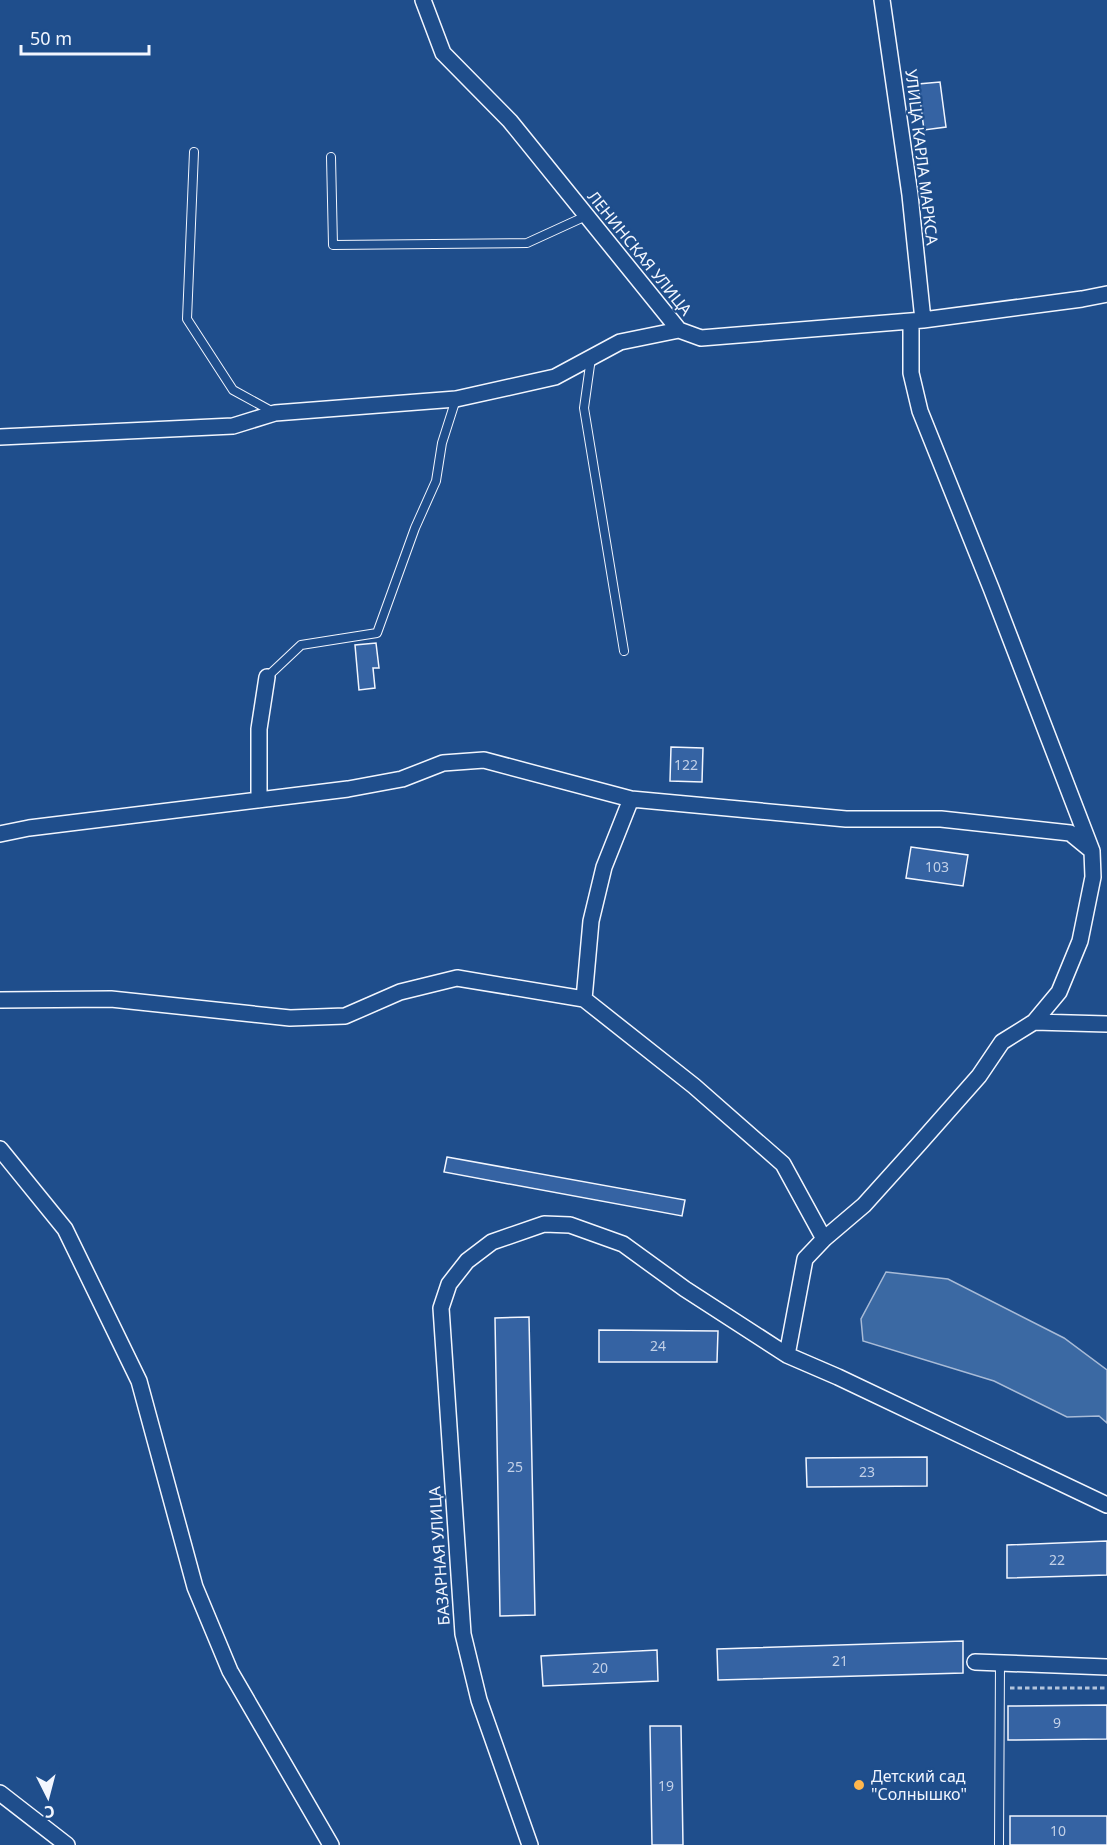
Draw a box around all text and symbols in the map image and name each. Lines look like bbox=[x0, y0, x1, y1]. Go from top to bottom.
scale bar bbox=[21, 18, 148, 56]
text: 50 m bbox=[30, 26, 72, 50]
street label: УЛИЦА КАРЛА МАРКСА bbox=[900, 68, 944, 247]
street label: ЛЕНИНСКАЯ УЛИЦА bbox=[583, 186, 698, 321]
house number: 122 bbox=[674, 755, 698, 774]
house number: 103 bbox=[925, 857, 949, 876]
house number: 24 bbox=[650, 1336, 666, 1355]
house number: 25 bbox=[507, 1457, 523, 1476]
house number: 23 bbox=[859, 1462, 875, 1481]
street label: БАЗАРНАЯ УЛИЦА bbox=[423, 1485, 455, 1626]
house number: 22 bbox=[1049, 1550, 1065, 1569]
house number: 21 bbox=[832, 1651, 848, 1670]
house number: 20 bbox=[592, 1658, 608, 1677]
house number: 9 bbox=[1053, 1713, 1061, 1732]
place label: Детский сад "Солнышко" bbox=[871, 1765, 967, 1805]
north arrow bbox=[18, 1767, 78, 1827]
house number: 19 bbox=[658, 1776, 674, 1795]
marker: Детский сад "Солнышко" bbox=[852, 1778, 866, 1792]
text: С bbox=[43, 1800, 56, 1823]
house number: 10 bbox=[1050, 1821, 1066, 1840]

